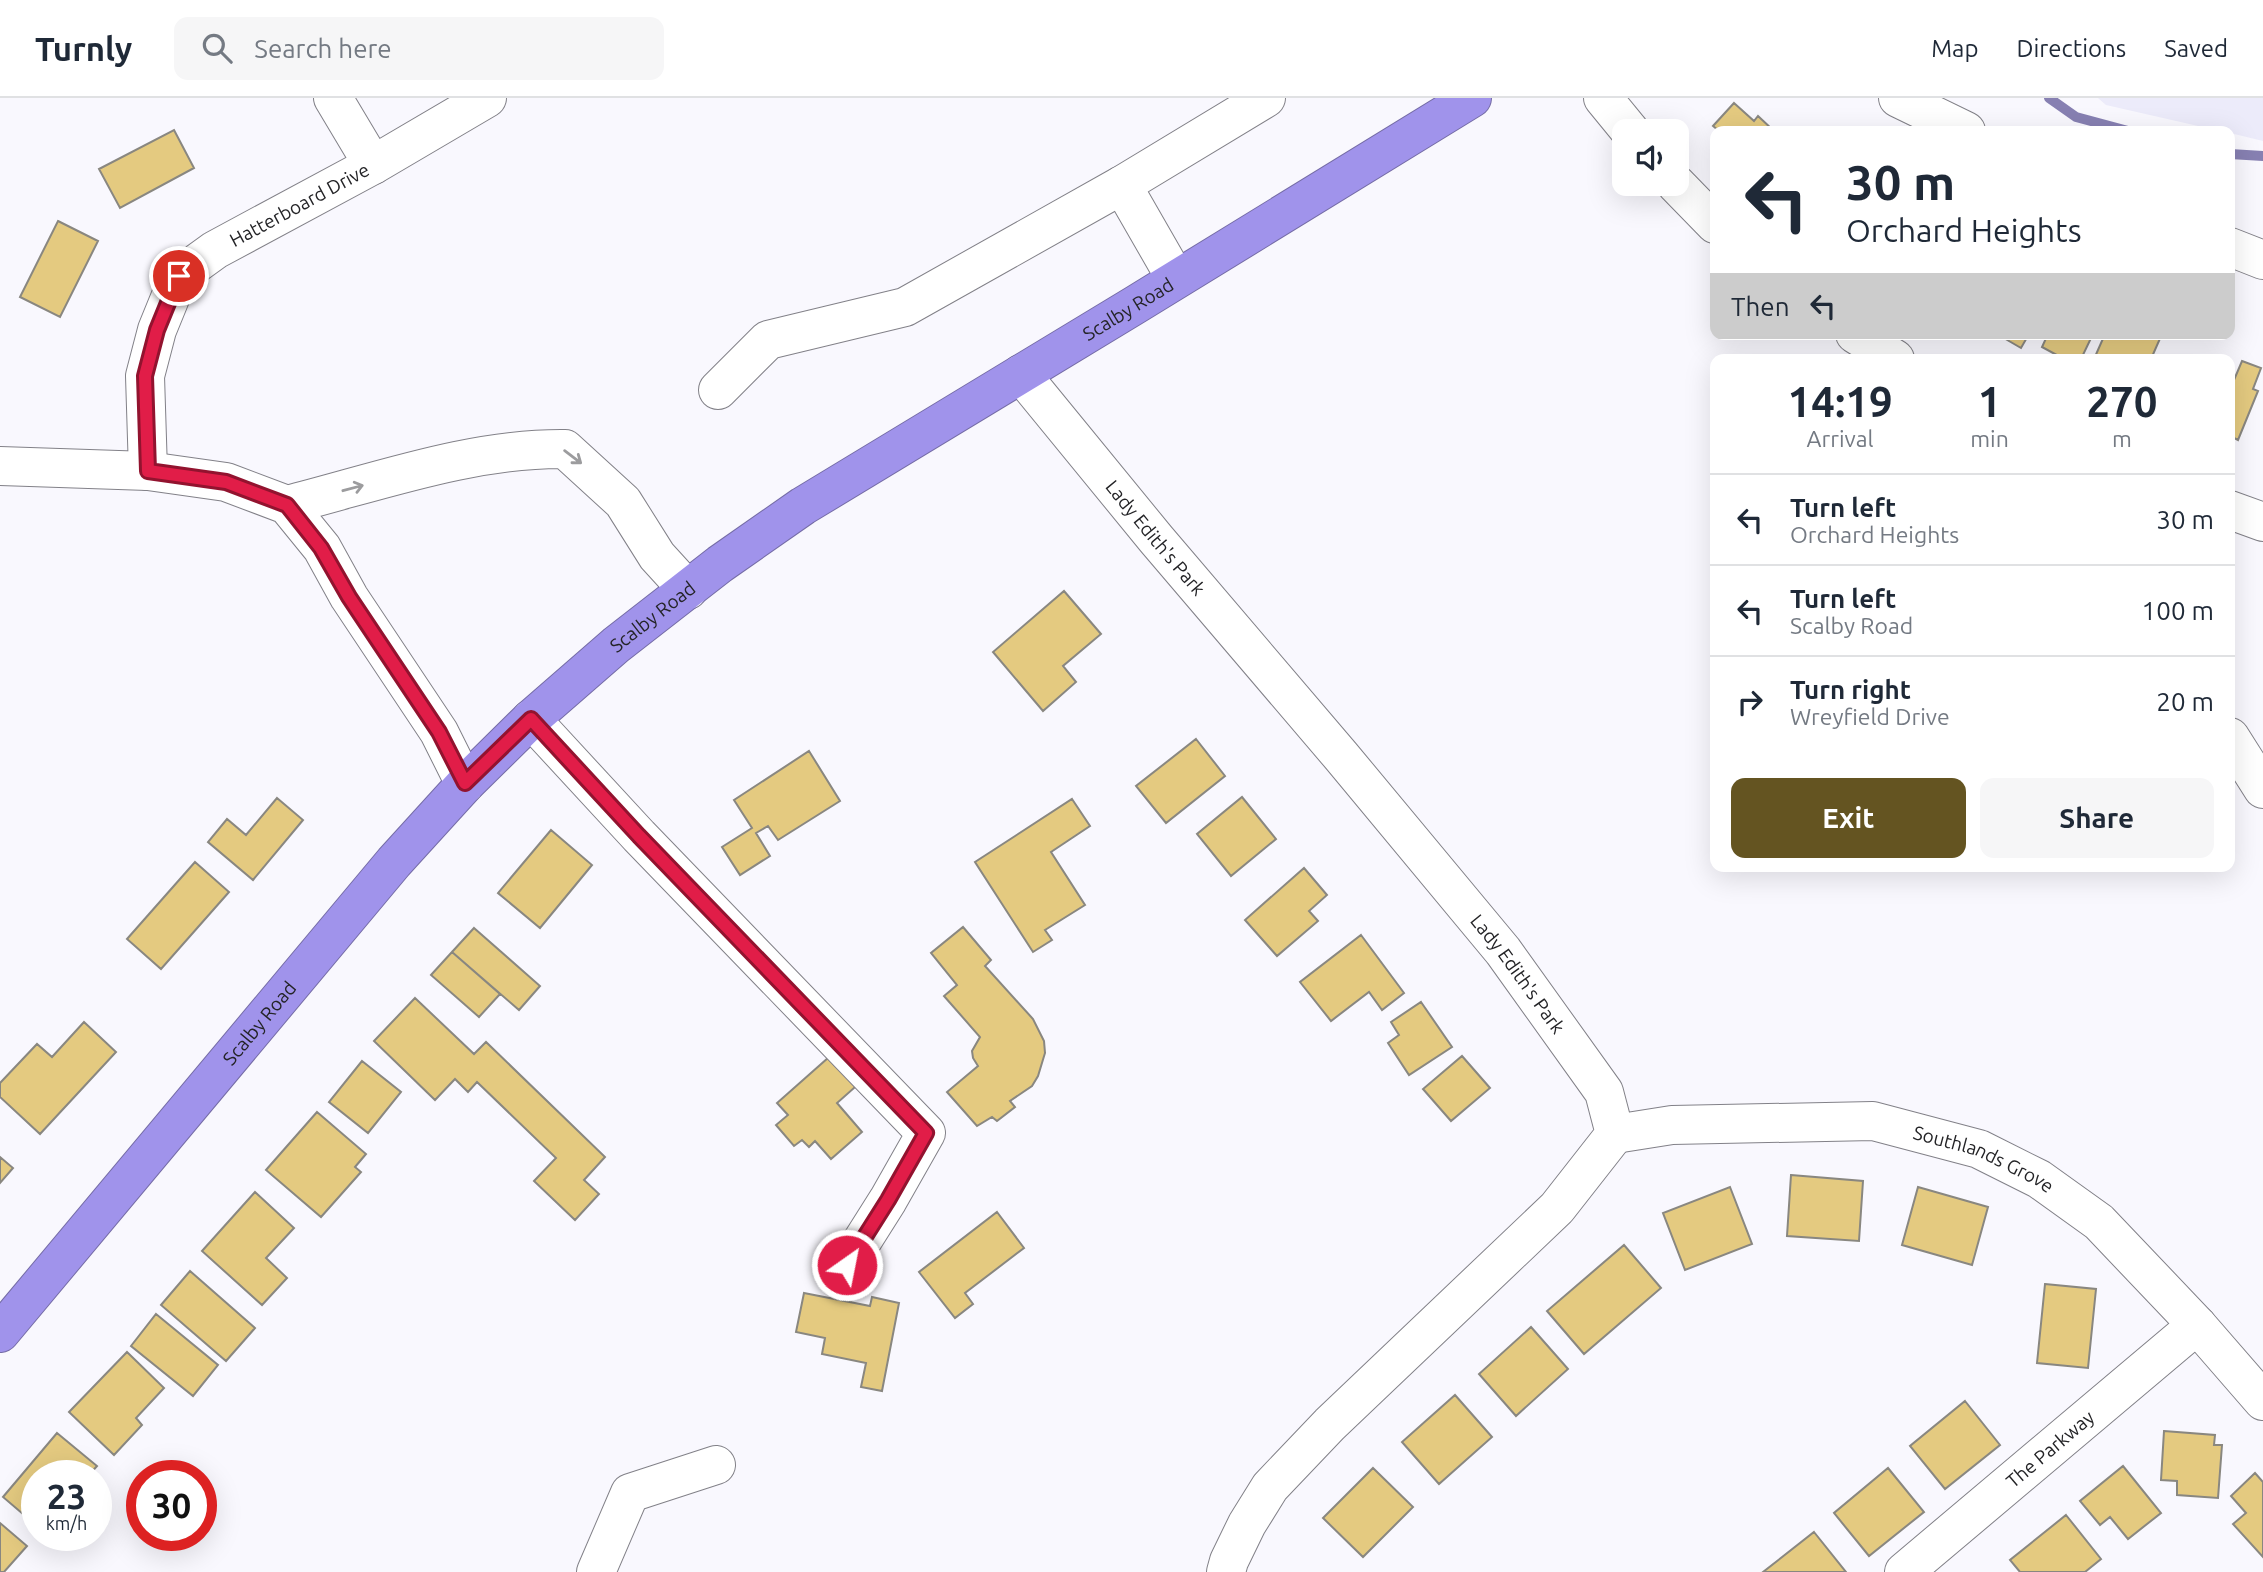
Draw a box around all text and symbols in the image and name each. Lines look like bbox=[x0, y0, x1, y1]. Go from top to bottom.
search box bbox=[174, 17, 664, 80]
icon: search bbox=[198, 29, 236, 67]
text: Turnly bbox=[35, 30, 132, 67]
text: Search here bbox=[254, 34, 392, 63]
text: Map bbox=[1931, 35, 1978, 62]
text: Directions bbox=[2016, 35, 2126, 62]
text: Saved bbox=[2164, 35, 2228, 62]
map controls bbox=[1612, 119, 1689, 196]
button: sound bbox=[1612, 119, 1689, 196]
icon: left bbox=[1731, 154, 1822, 245]
text: 30 m bbox=[1846, 154, 1955, 209]
street label: Hatterboard Drive bbox=[226, 158, 373, 251]
text: Orchard Heights bbox=[1846, 212, 2082, 248]
pin bbox=[149, 246, 209, 306]
icon: arrive bbox=[160, 257, 198, 295]
street label: Scalby Road bbox=[1079, 273, 1177, 345]
icon: left bbox=[1804, 287, 1842, 325]
text: Then bbox=[1731, 292, 1790, 321]
text: 14:19 bbox=[1788, 378, 1893, 425]
text: 1 bbox=[1978, 378, 2001, 425]
text: 270 bbox=[2086, 378, 2157, 425]
text: Arrival bbox=[1807, 426, 1874, 451]
text: min bbox=[1970, 426, 2009, 451]
text: m bbox=[2112, 426, 2132, 451]
one-way arrow bbox=[564, 449, 582, 464]
street label: Lady Edith's Park bbox=[1101, 476, 1210, 600]
one-way arrow bbox=[341, 481, 364, 494]
text: Turn left bbox=[1790, 493, 1896, 522]
icon: left bbox=[1731, 501, 1769, 539]
text: 30 m bbox=[2156, 505, 2214, 534]
text: Orchard Heights bbox=[1790, 522, 1959, 547]
street label: Scalby Road bbox=[605, 577, 699, 657]
text: Turn left bbox=[1790, 584, 1896, 613]
icon: left bbox=[1731, 592, 1769, 630]
text: 100 m bbox=[2142, 596, 2214, 625]
text: Scalby Road bbox=[1790, 613, 1913, 638]
text: Turn right bbox=[1790, 675, 1911, 704]
icon: right bbox=[1731, 683, 1769, 721]
text: 20 m bbox=[2156, 687, 2214, 716]
text: Wreyfield Drive bbox=[1790, 704, 1950, 729]
button: Exit bbox=[1731, 778, 1966, 858]
button: Share bbox=[1980, 778, 2214, 858]
street label: Lady Edith's Park bbox=[1466, 910, 1570, 1038]
street label: Scalby Road bbox=[218, 977, 300, 1069]
street label: Southlands Grove bbox=[1911, 1121, 2058, 1197]
position arrow bbox=[810, 1228, 884, 1302]
street label: The Parkway bbox=[2002, 1406, 2098, 1492]
speed limit sign: 30 bbox=[126, 1460, 217, 1551]
text: 23 bbox=[47, 1476, 86, 1516]
text: km/h bbox=[46, 1513, 87, 1533]

